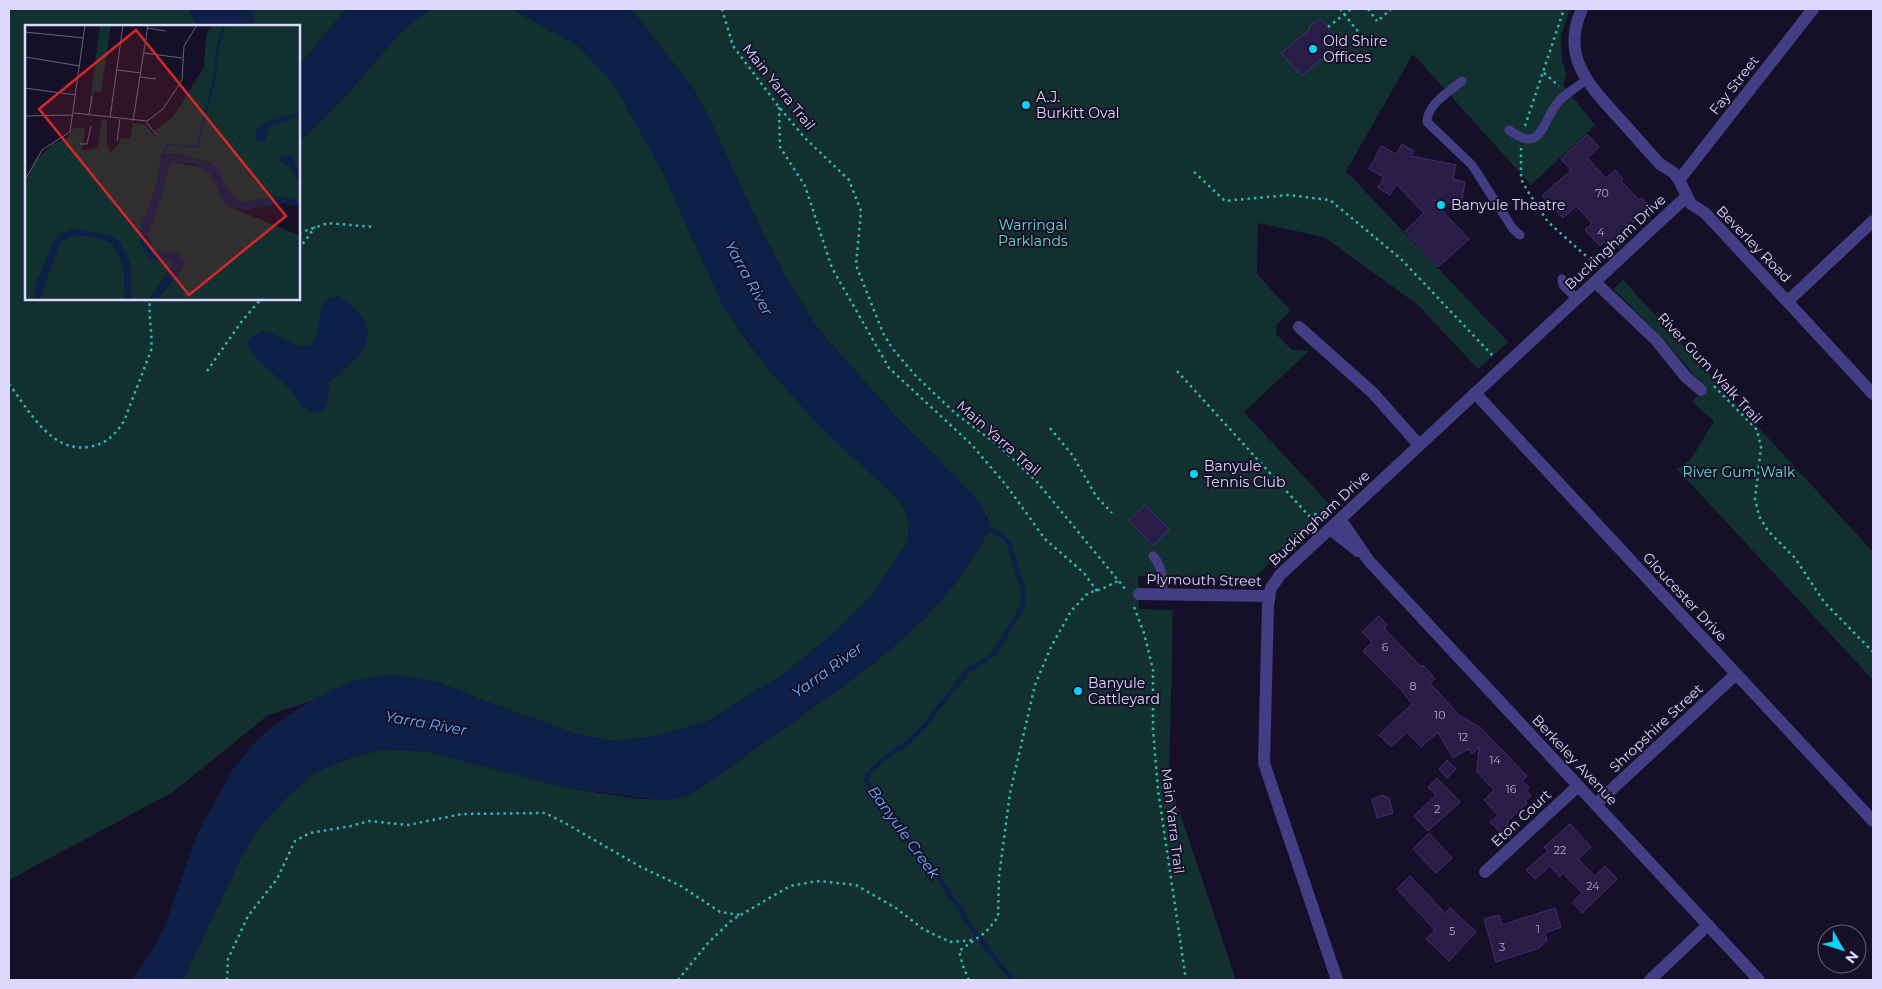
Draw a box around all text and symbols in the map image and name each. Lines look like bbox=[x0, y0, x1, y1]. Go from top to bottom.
inset map bbox=[25, 25, 300, 300]
place label: Old Shire Offices bbox=[1323, 32, 1387, 66]
street label: Main Yarra Trail bbox=[739, 40, 819, 134]
marker: Old Shire Offices bbox=[1307, 43, 1319, 55]
street label: Fay Street bbox=[1705, 52, 1763, 118]
place label: A.J. Burkitt Oval bbox=[1036, 88, 1119, 122]
marker: A.J. Burkitt Oval bbox=[1020, 99, 1032, 111]
house number: 70 bbox=[1595, 186, 1609, 200]
street label: Buckingham Drive bbox=[1561, 190, 1669, 294]
place label: Banyule Theatre bbox=[1451, 196, 1565, 214]
marker: Banyule Theatre bbox=[1435, 199, 1447, 211]
street label: Beverley Road bbox=[1713, 202, 1795, 286]
park label: Warringal Parklands bbox=[998, 216, 1068, 250]
house number: 4 bbox=[1597, 225, 1605, 239]
water label: Yarra River bbox=[721, 237, 778, 320]
street label: River Gum Walk Trail bbox=[1654, 309, 1766, 427]
street label: Main Yarra Trail bbox=[953, 396, 1045, 480]
place label: Banyule Tennis Club bbox=[1204, 457, 1286, 491]
park label: River Gum Walk bbox=[1683, 463, 1796, 481]
street label: Buckingham Drive bbox=[1265, 466, 1373, 570]
marker: Banyule Tennis Club bbox=[1188, 468, 1200, 480]
street label: Gloucester Drive bbox=[1639, 549, 1731, 645]
street label: Plymouth Street bbox=[1146, 570, 1262, 590]
water label: Yarra River bbox=[788, 637, 867, 702]
house number: 6 bbox=[1382, 640, 1389, 654]
place label: Banyule Cattleyard bbox=[1088, 674, 1160, 708]
house number: 8 bbox=[1409, 679, 1417, 693]
street label: Shropshire Street bbox=[1605, 680, 1707, 776]
marker: Banyule Cattleyard bbox=[1072, 685, 1084, 697]
water label: Yarra River bbox=[384, 706, 469, 740]
house number: 10 bbox=[1434, 708, 1446, 722]
street label: Berkeley Avenue bbox=[1528, 711, 1622, 809]
house number: 12 bbox=[1458, 730, 1468, 744]
house number: 14 bbox=[1489, 753, 1501, 767]
street label: Main Yarra Trail bbox=[1158, 767, 1188, 875]
water label: Banyule Creek bbox=[864, 782, 945, 883]
house number: 16 bbox=[1506, 782, 1517, 796]
street label: Eton Court bbox=[1487, 785, 1555, 850]
house number: 2 bbox=[1434, 802, 1440, 816]
house number: 22 bbox=[1554, 843, 1566, 857]
house number: 24 bbox=[1586, 879, 1600, 893]
house number: 1 bbox=[1536, 922, 1540, 936]
house number: 5 bbox=[1449, 924, 1455, 938]
north arrow bbox=[1817, 924, 1867, 974]
house number: 3 bbox=[1499, 940, 1505, 954]
text: N bbox=[1842, 947, 1863, 967]

